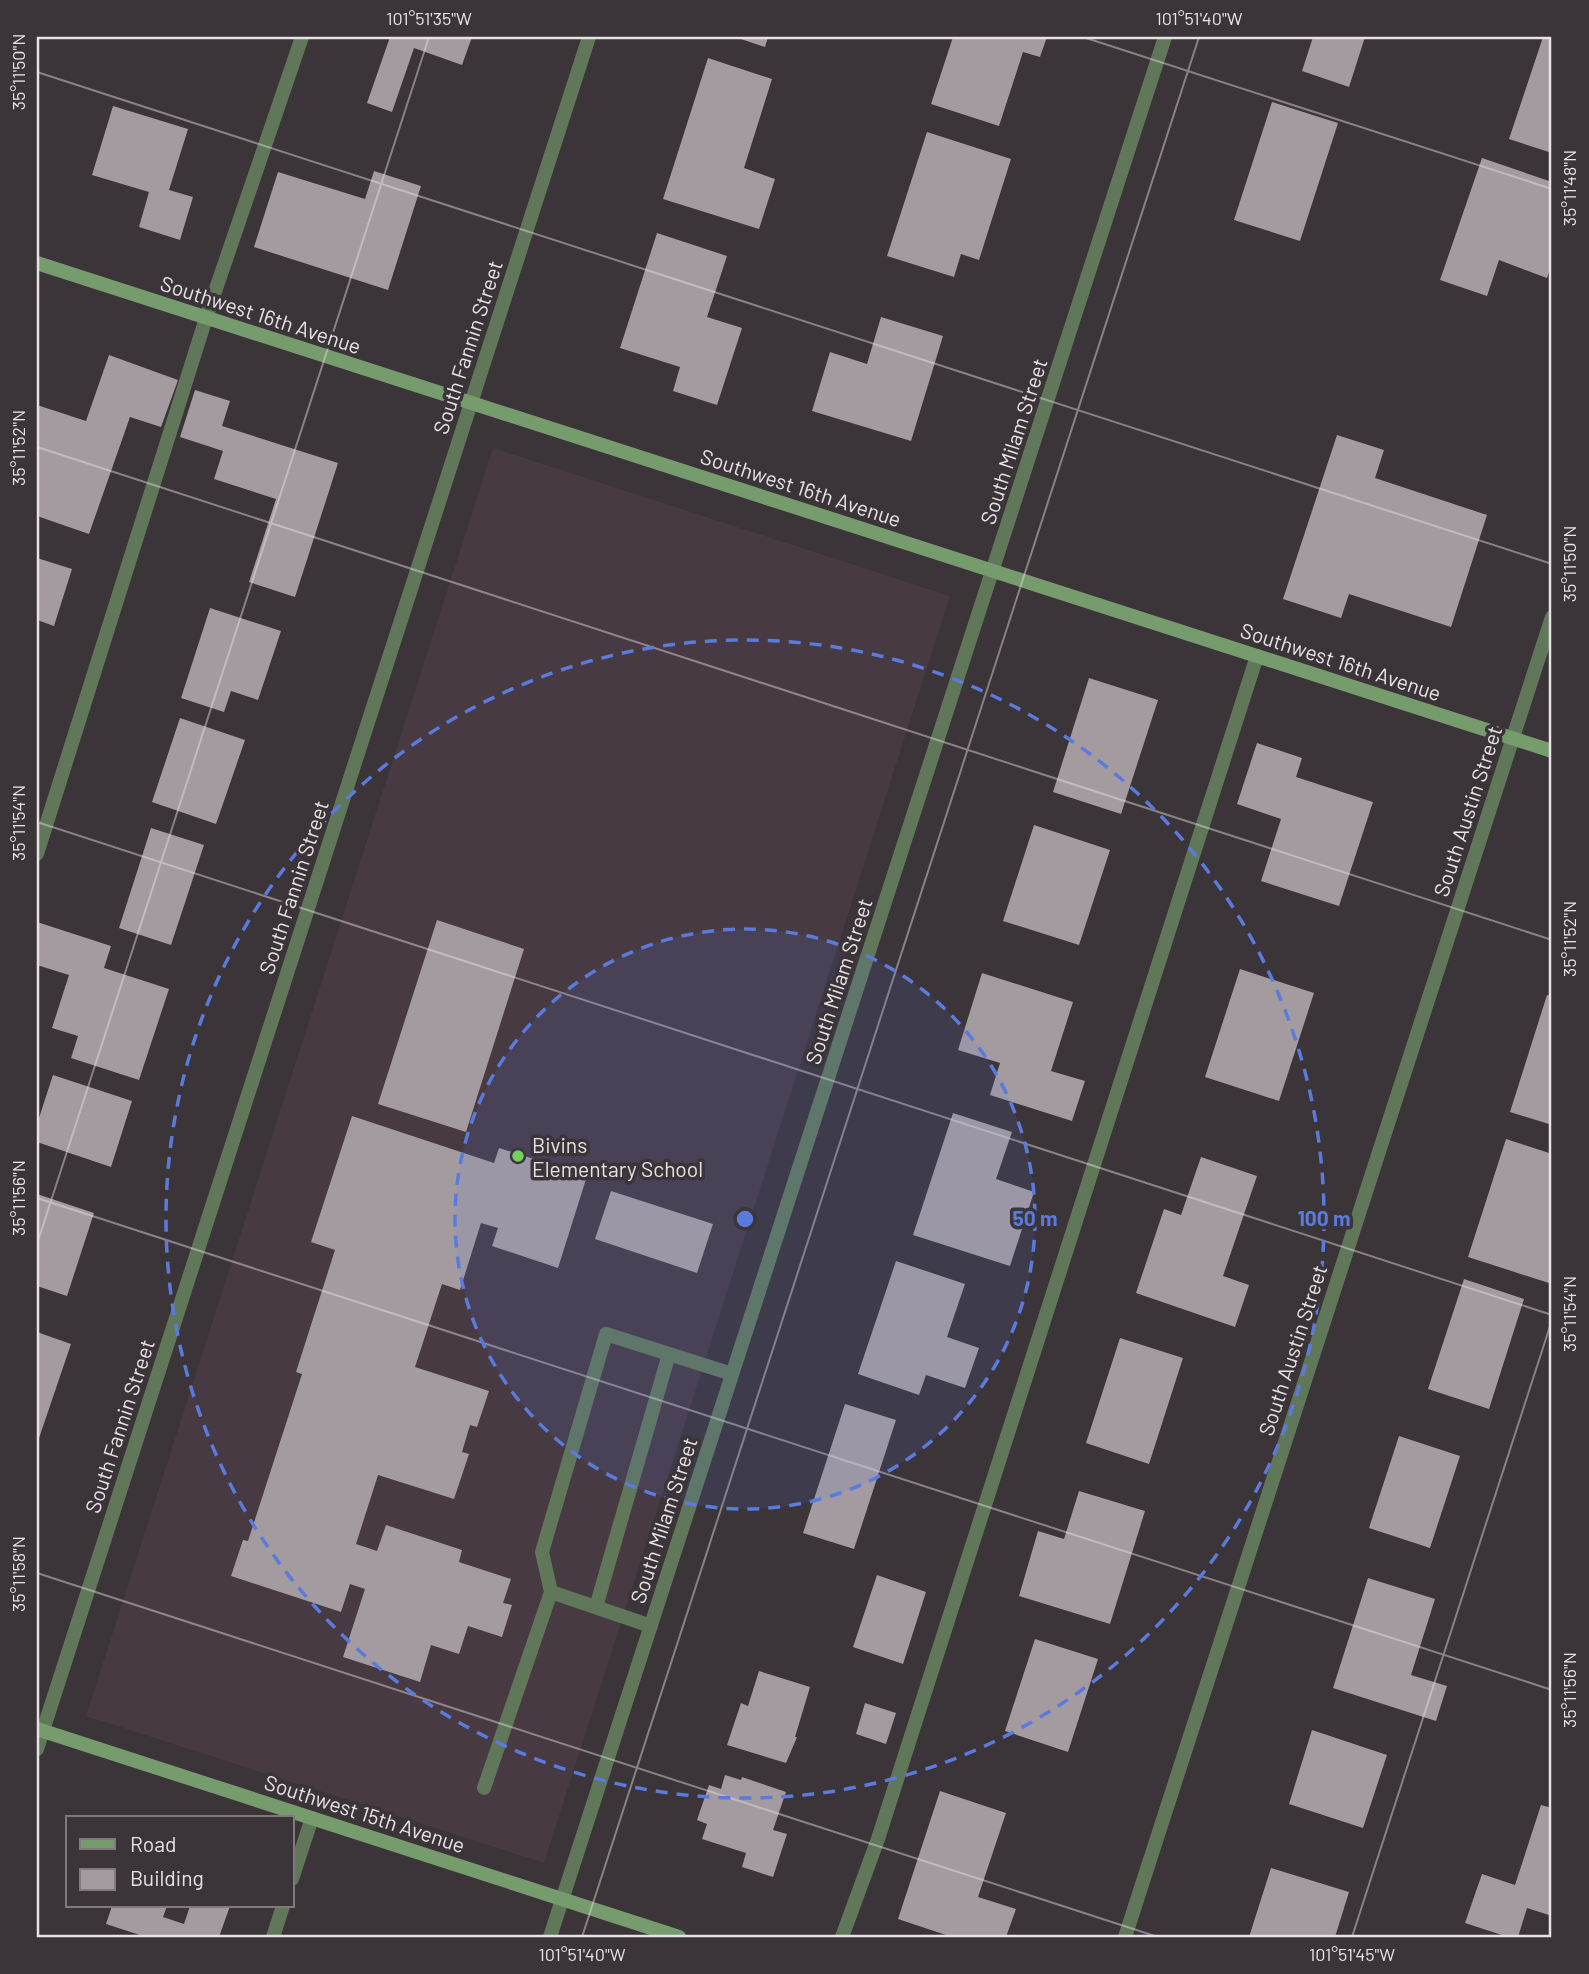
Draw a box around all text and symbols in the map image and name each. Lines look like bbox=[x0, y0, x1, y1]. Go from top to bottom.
text: 101°51'35"W bbox=[386, 7, 472, 29]
text: 101°51'40"W bbox=[1155, 7, 1243, 29]
text: 35°11'50"N bbox=[7, 34, 29, 110]
text: 35°11'48"N bbox=[1558, 150, 1580, 226]
street label: South Fannin Street bbox=[427, 257, 507, 437]
street label: Southwest 16th Avenue bbox=[157, 270, 365, 358]
street label: South Milam Street bbox=[974, 355, 1052, 527]
text: 35°11'52"N bbox=[7, 410, 29, 486]
street label: Southwest 16th Avenue bbox=[697, 443, 905, 531]
text: 35°11'50"N bbox=[1558, 526, 1580, 602]
street label: Southwest 16th Avenue bbox=[1237, 617, 1445, 705]
street label: South Austin Street bbox=[1428, 722, 1506, 900]
text: 35°11'54"N bbox=[7, 785, 29, 861]
street label: South Fannin Street bbox=[253, 797, 333, 977]
street label: South Milam Street bbox=[799, 895, 877, 1067]
text: 35°11'52"N bbox=[1558, 901, 1580, 977]
place label: Bivins Elementary School bbox=[532, 1132, 703, 1181]
marker: Bivins Elementary School bbox=[510, 1148, 526, 1164]
text: 35°11'56"N bbox=[7, 1160, 29, 1236]
text: 50 m bbox=[1012, 1205, 1058, 1230]
text: 100 m bbox=[1297, 1205, 1351, 1230]
centre of rings bbox=[733, 1207, 757, 1231]
street label: South Austin Street bbox=[1253, 1261, 1331, 1439]
text: 35°11'54"N bbox=[1558, 1276, 1580, 1352]
street label: South Fannin Street bbox=[79, 1336, 159, 1516]
street label: South Milam Street bbox=[624, 1434, 702, 1606]
text: 35°11'58"N bbox=[7, 1536, 29, 1612]
text: 35°11'56"N bbox=[1558, 1652, 1580, 1728]
street label: Southwest 15th Avenue bbox=[262, 1769, 468, 1857]
legend bbox=[66, 1816, 294, 1908]
text: Road bbox=[130, 1831, 176, 1856]
text: Building bbox=[130, 1865, 204, 1890]
text: 101°51'40"W bbox=[538, 1943, 626, 1965]
text: 101°51'45"W bbox=[1309, 1943, 1395, 1965]

